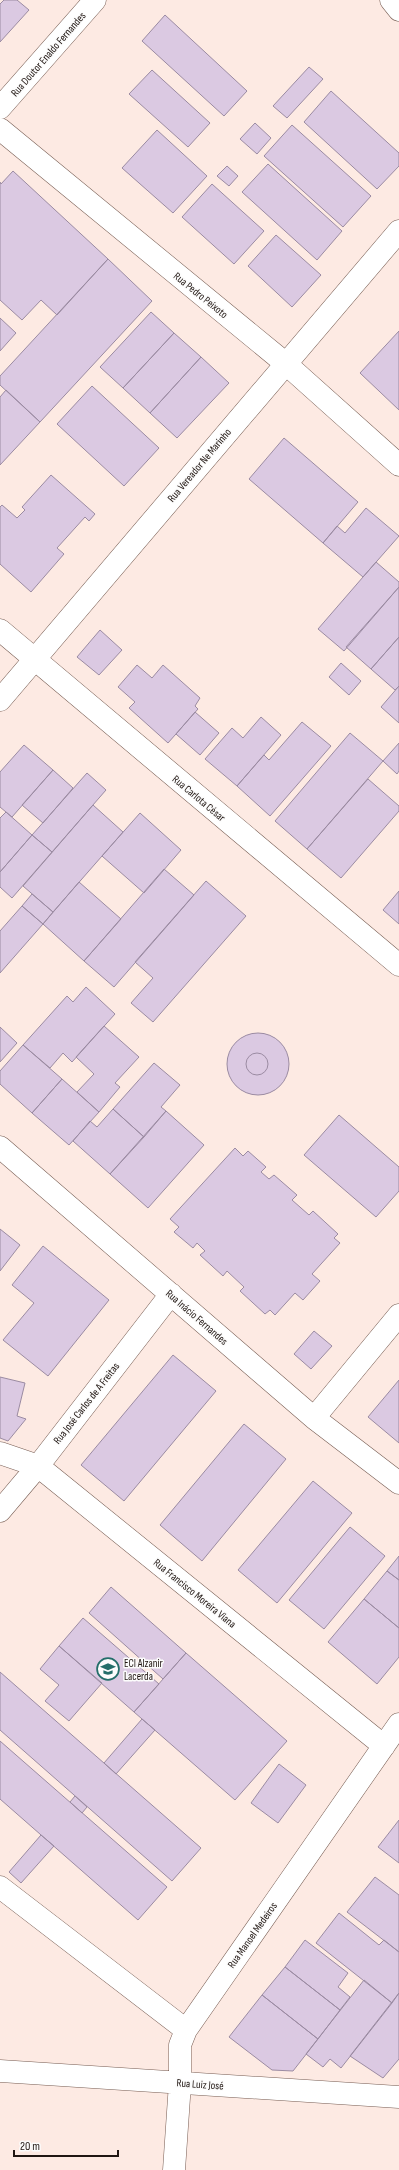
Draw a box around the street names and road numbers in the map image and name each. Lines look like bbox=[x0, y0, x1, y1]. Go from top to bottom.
street label: Rua Doutor Enaldo Fernandes bbox=[8, 9, 89, 99]
street label: Rua Pedro Peixoto bbox=[171, 270, 231, 321]
street label: Rua Vereador Ne Marinho bbox=[165, 426, 234, 505]
street label: Rua Carlota César bbox=[170, 772, 228, 824]
street label: Rua Inácio Fernandes bbox=[163, 1287, 230, 1348]
street label: Rua José Carlos de A Freitas bbox=[51, 1360, 122, 1447]
street label: Rua Francisco Moreira Viana bbox=[151, 1556, 239, 1631]
street label: Rua Manoel Medeiros bbox=[225, 1900, 280, 1971]
street label: Rua Luiz José bbox=[176, 2076, 224, 2093]

